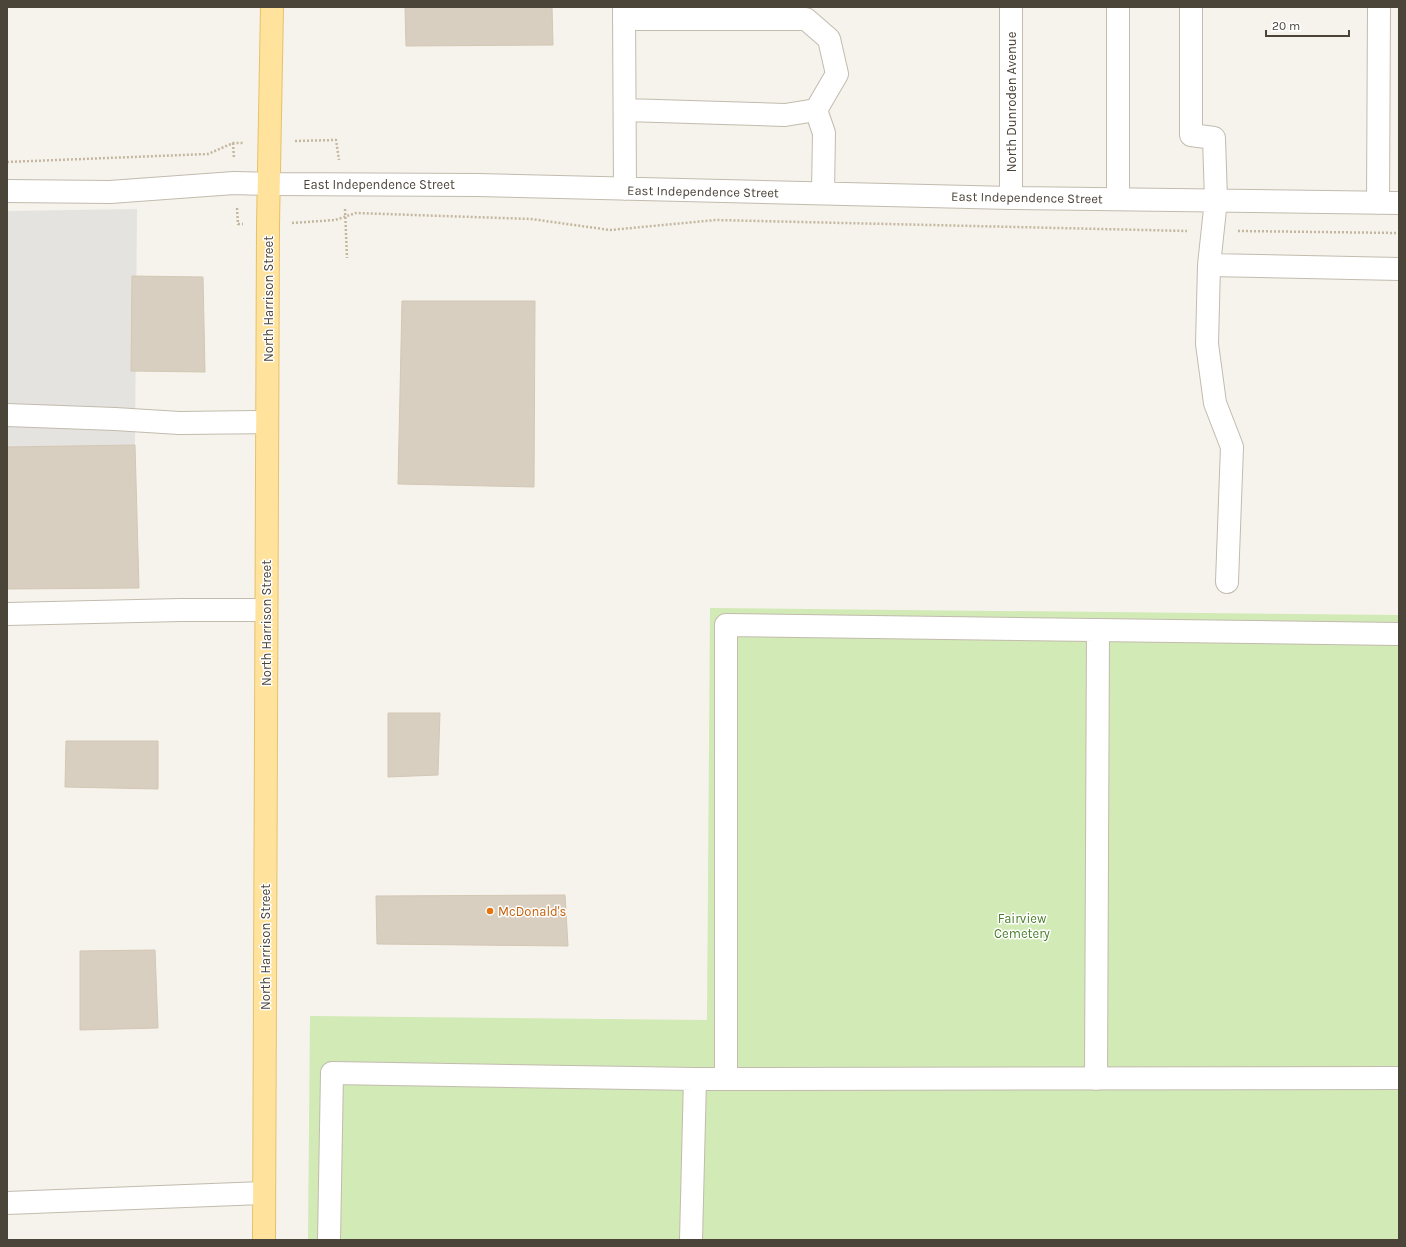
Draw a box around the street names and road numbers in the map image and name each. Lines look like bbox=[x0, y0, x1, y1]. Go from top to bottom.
street label: North Dunroden Avenue bbox=[1004, 31, 1019, 172]
street label: East Independence Street bbox=[303, 177, 455, 192]
street label: East Independence Street bbox=[627, 183, 779, 200]
street label: East Independence Street bbox=[951, 189, 1103, 206]
street label: North Harrison Street bbox=[261, 236, 276, 362]
street label: North Harrison Street bbox=[259, 560, 274, 686]
street label: North Harrison Street bbox=[258, 884, 273, 1010]

